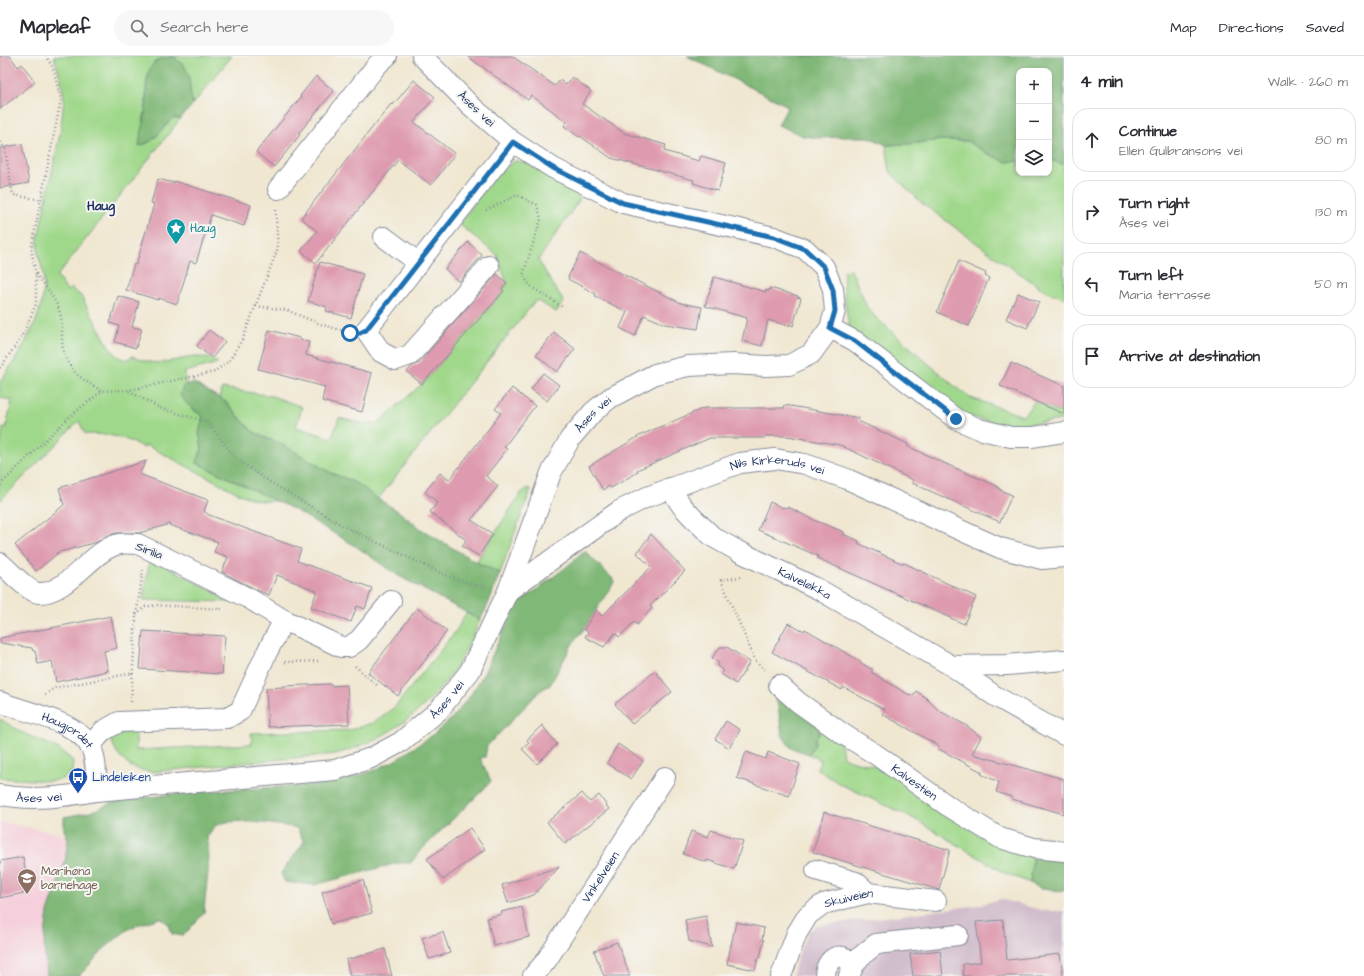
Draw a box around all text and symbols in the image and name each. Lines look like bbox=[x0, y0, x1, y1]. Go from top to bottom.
search box bbox=[114, 10, 394, 46]
text: Mapleaf bbox=[20, 14, 90, 41]
icon: search bbox=[128, 17, 150, 39]
text: Search here bbox=[160, 17, 249, 38]
text: Map bbox=[1170, 18, 1197, 38]
text: Directions bbox=[1219, 18, 1284, 38]
text: Saved bbox=[1306, 18, 1344, 38]
map controls bbox=[1016, 68, 1052, 176]
button: + bbox=[1016, 68, 1052, 104]
text: 4 min bbox=[1080, 70, 1123, 94]
text: Walk · 260 m bbox=[1268, 73, 1348, 91]
street label: Åses vei bbox=[454, 87, 499, 131]
button: − bbox=[1016, 104, 1052, 140]
text: Continue bbox=[1119, 121, 1177, 142]
icon: ahead bbox=[1081, 129, 1103, 151]
text: 80 m bbox=[1315, 131, 1347, 149]
button: layers bbox=[1016, 140, 1052, 176]
text: Ellen Gulbransons vei bbox=[1119, 142, 1243, 160]
text: Turn right bbox=[1119, 193, 1190, 214]
district label: Haug bbox=[87, 197, 115, 217]
icon: right bbox=[1081, 201, 1103, 223]
text: 130 m bbox=[1315, 203, 1347, 221]
text: Åses vei bbox=[1119, 214, 1168, 232]
place icon: Haug bbox=[165, 217, 187, 245]
place label: Haug bbox=[190, 220, 216, 238]
text: Turn left bbox=[1119, 265, 1183, 286]
icon: left bbox=[1081, 273, 1103, 295]
text: 50 m bbox=[1314, 275, 1347, 293]
text: Maria terrasse bbox=[1119, 286, 1211, 304]
route start bbox=[341, 324, 359, 342]
icon: arrive bbox=[1081, 345, 1103, 367]
text: Arrive at destination bbox=[1119, 346, 1260, 367]
street label: Åses vei bbox=[571, 392, 615, 436]
route end bbox=[947, 410, 965, 428]
street label: Nils Kirkeruds vei bbox=[728, 451, 827, 479]
street label: Sirilia bbox=[133, 538, 165, 564]
street label: Kalveløkka bbox=[775, 563, 834, 603]
street label: Åses vei bbox=[426, 677, 468, 723]
street label: Haugjordet bbox=[40, 708, 98, 752]
street label: Kalvestien bbox=[888, 760, 941, 805]
bus stop icon: Lindeleiken bbox=[67, 766, 89, 794]
place label: Lindeleiken bbox=[92, 769, 151, 786]
street label: Åses vei bbox=[15, 788, 63, 806]
street label: Vinkelveien bbox=[577, 848, 623, 906]
place label: Marihøna barnehage bbox=[41, 863, 98, 895]
school or university icon: Marihøna barnehage bbox=[16, 867, 38, 895]
street label: Skuiveien bbox=[822, 884, 874, 912]

